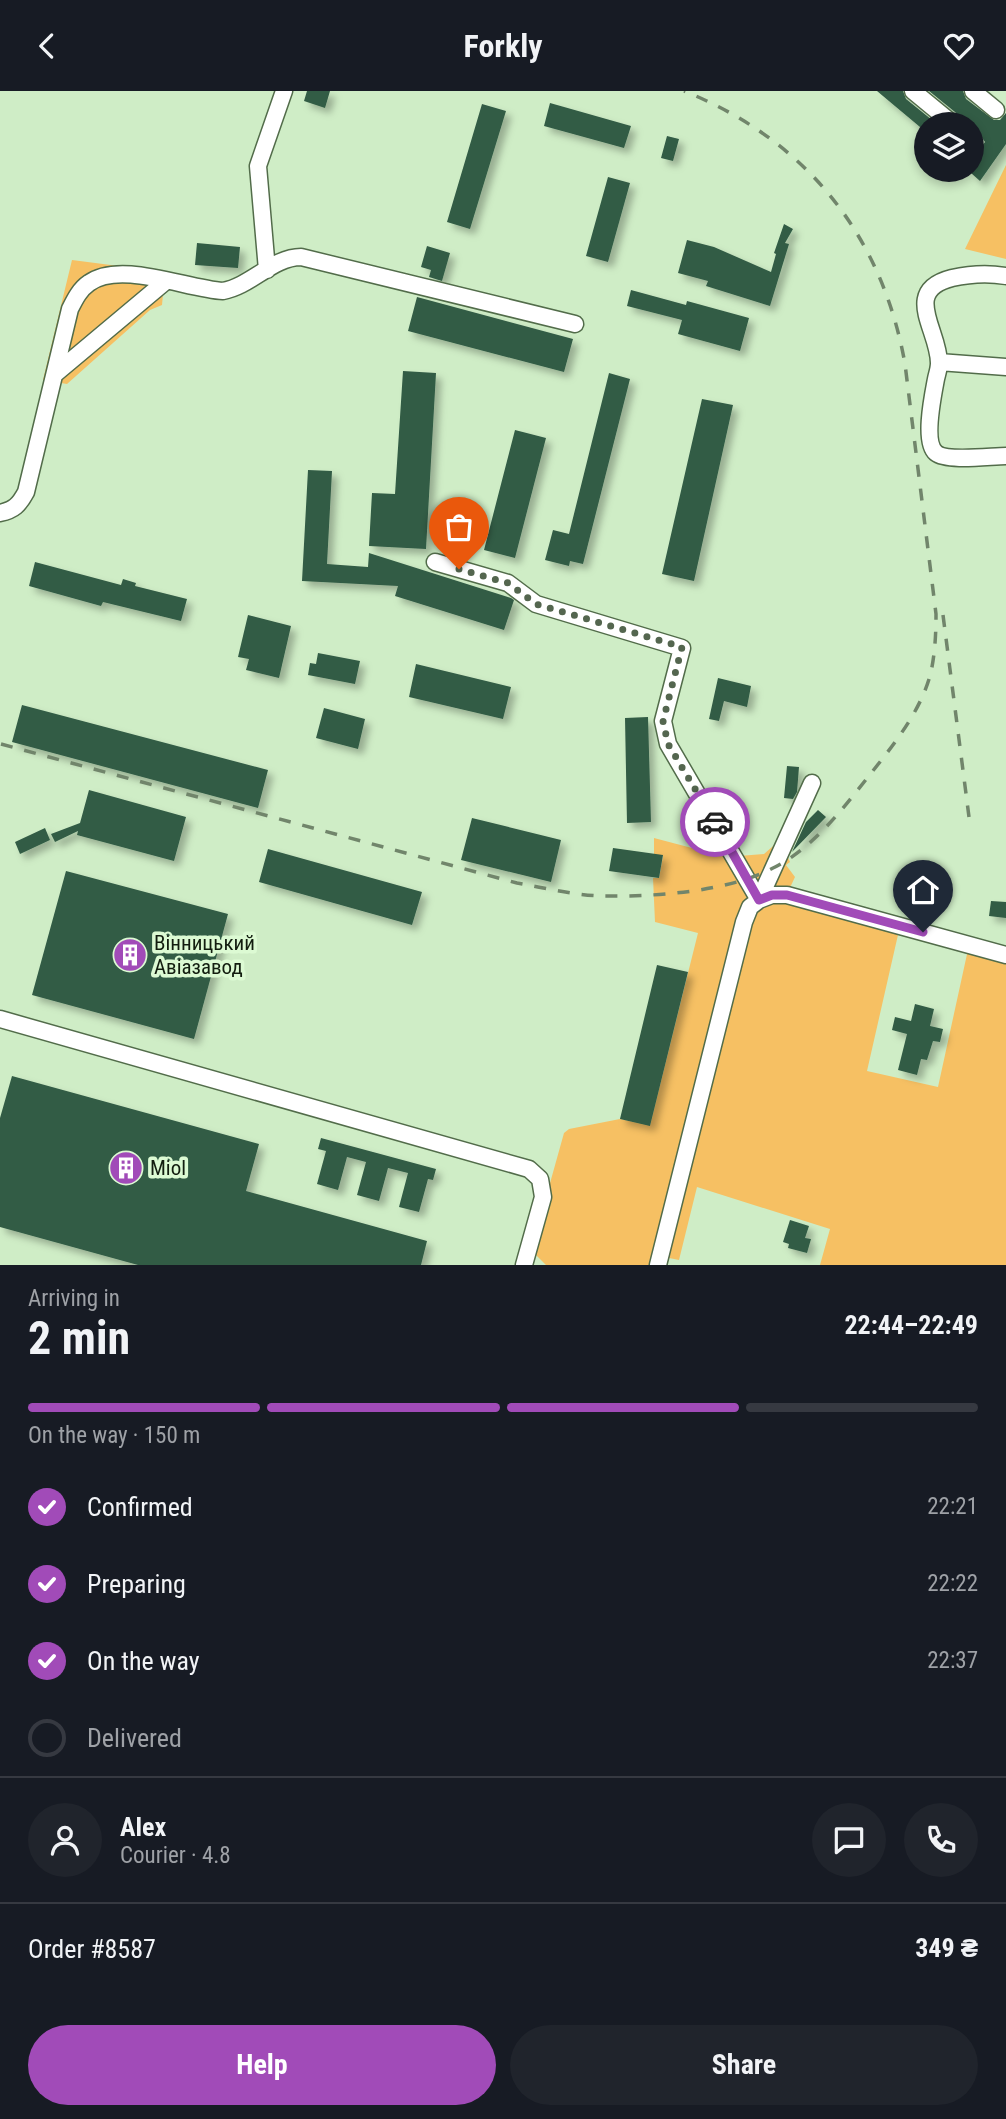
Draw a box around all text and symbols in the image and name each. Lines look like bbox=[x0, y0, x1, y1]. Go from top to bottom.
icon: back bbox=[28, 27, 66, 65]
text: Forkly bbox=[463, 27, 543, 65]
icon: heart bbox=[940, 27, 978, 65]
map controls bbox=[914, 112, 984, 182]
button: layers bbox=[914, 112, 984, 182]
pin bbox=[429, 497, 489, 569]
icon: bag bbox=[440, 508, 478, 546]
courier bbox=[680, 787, 750, 857]
icon: car bbox=[696, 803, 734, 841]
pin bbox=[893, 860, 953, 932]
icon: home bbox=[904, 871, 942, 909]
place label: Вінницький Авіазавод bbox=[154, 931, 255, 979]
building icon: Вінницький Авіазавод bbox=[111, 936, 149, 974]
building icon: Miol bbox=[107, 1149, 145, 1187]
place label: Miol bbox=[150, 1156, 186, 1180]
text: Arriving in bbox=[28, 1285, 120, 1312]
text: 22:44–22:49 bbox=[844, 1310, 978, 1340]
text: 2 min bbox=[28, 1311, 130, 1365]
text: On the way · 150 m bbox=[28, 1422, 200, 1449]
icon: check bbox=[28, 1488, 66, 1526]
text: Confirmed bbox=[87, 1492, 193, 1522]
text: 22:21 bbox=[927, 1493, 978, 1520]
icon: check bbox=[28, 1565, 66, 1603]
text: Preparing bbox=[87, 1569, 186, 1599]
text: 22:22 bbox=[927, 1570, 978, 1597]
icon: check bbox=[28, 1642, 66, 1680]
text: On the way bbox=[87, 1646, 200, 1676]
text: 22:37 bbox=[927, 1647, 978, 1674]
text: Delivered bbox=[87, 1723, 182, 1753]
button: person bbox=[28, 1803, 102, 1877]
button: chat bbox=[812, 1803, 886, 1877]
button: phone bbox=[904, 1803, 978, 1877]
text: Alex bbox=[120, 1812, 166, 1842]
text: Courier · 4.8 bbox=[120, 1842, 231, 1869]
text: 349 ₴ bbox=[915, 1933, 978, 1963]
text: Order #8587 bbox=[28, 1934, 156, 1964]
button: Help bbox=[28, 2025, 496, 2105]
button: Share bbox=[510, 2025, 978, 2105]

